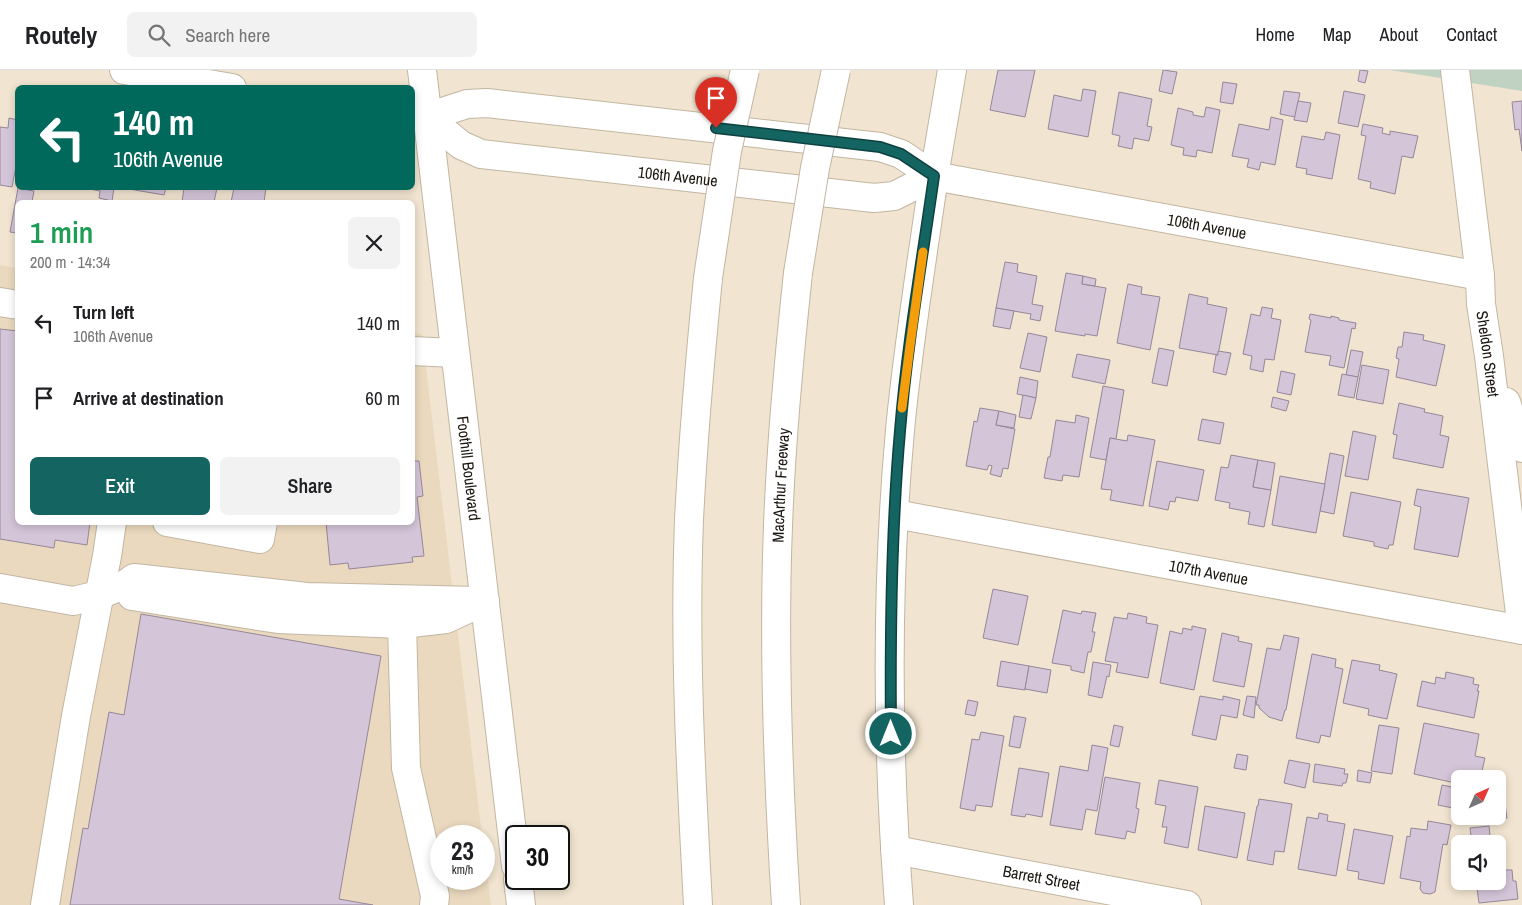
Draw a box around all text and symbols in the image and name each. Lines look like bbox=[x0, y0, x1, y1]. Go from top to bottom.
search box bbox=[127, 12, 477, 57]
text: Routely bbox=[25, 19, 97, 51]
icon: search bbox=[145, 21, 173, 49]
text: Search here bbox=[185, 22, 270, 48]
text: Home bbox=[1255, 22, 1295, 47]
text: Map bbox=[1323, 22, 1352, 47]
text: About bbox=[1380, 22, 1418, 47]
text: Contact bbox=[1446, 22, 1497, 47]
pin bbox=[695, 77, 737, 128]
icon: arrive bbox=[702, 84, 730, 112]
text: 140 m bbox=[113, 99, 194, 146]
icon: left bbox=[30, 105, 95, 170]
text: 106th Avenue bbox=[113, 144, 223, 174]
street label: 106th Avenue bbox=[637, 161, 719, 191]
street label: 106th Avenue bbox=[1166, 208, 1248, 244]
text: 1 min bbox=[30, 212, 93, 252]
button: close bbox=[348, 217, 400, 269]
text: 200 m · 14:34 bbox=[30, 251, 110, 273]
text: Turn left bbox=[73, 299, 134, 325]
icon: left bbox=[30, 309, 58, 337]
street label: Sheldon Street bbox=[1471, 309, 1505, 399]
text: 140 m bbox=[357, 310, 400, 336]
text: 106th Avenue bbox=[73, 325, 153, 347]
icon: arrive bbox=[30, 384, 58, 412]
text: Arrive at destination bbox=[73, 385, 224, 411]
text: 60 m bbox=[365, 385, 400, 411]
street label: Foothill Boulevard bbox=[452, 415, 486, 522]
street label: MacArthur Freeway bbox=[766, 427, 794, 543]
button: Exit bbox=[30, 457, 210, 515]
button: Share bbox=[220, 457, 400, 515]
street label: 107th Avenue bbox=[1167, 554, 1250, 590]
position arrow bbox=[864, 707, 916, 759]
north arrow bbox=[1451, 770, 1506, 825]
map controls bbox=[1451, 770, 1506, 890]
speed limit sign: 30 bbox=[505, 825, 570, 890]
text: 23 bbox=[451, 834, 474, 868]
button: sound bbox=[1451, 835, 1506, 890]
street label: Barrett Street bbox=[1001, 860, 1082, 896]
text: km/h bbox=[452, 862, 473, 878]

